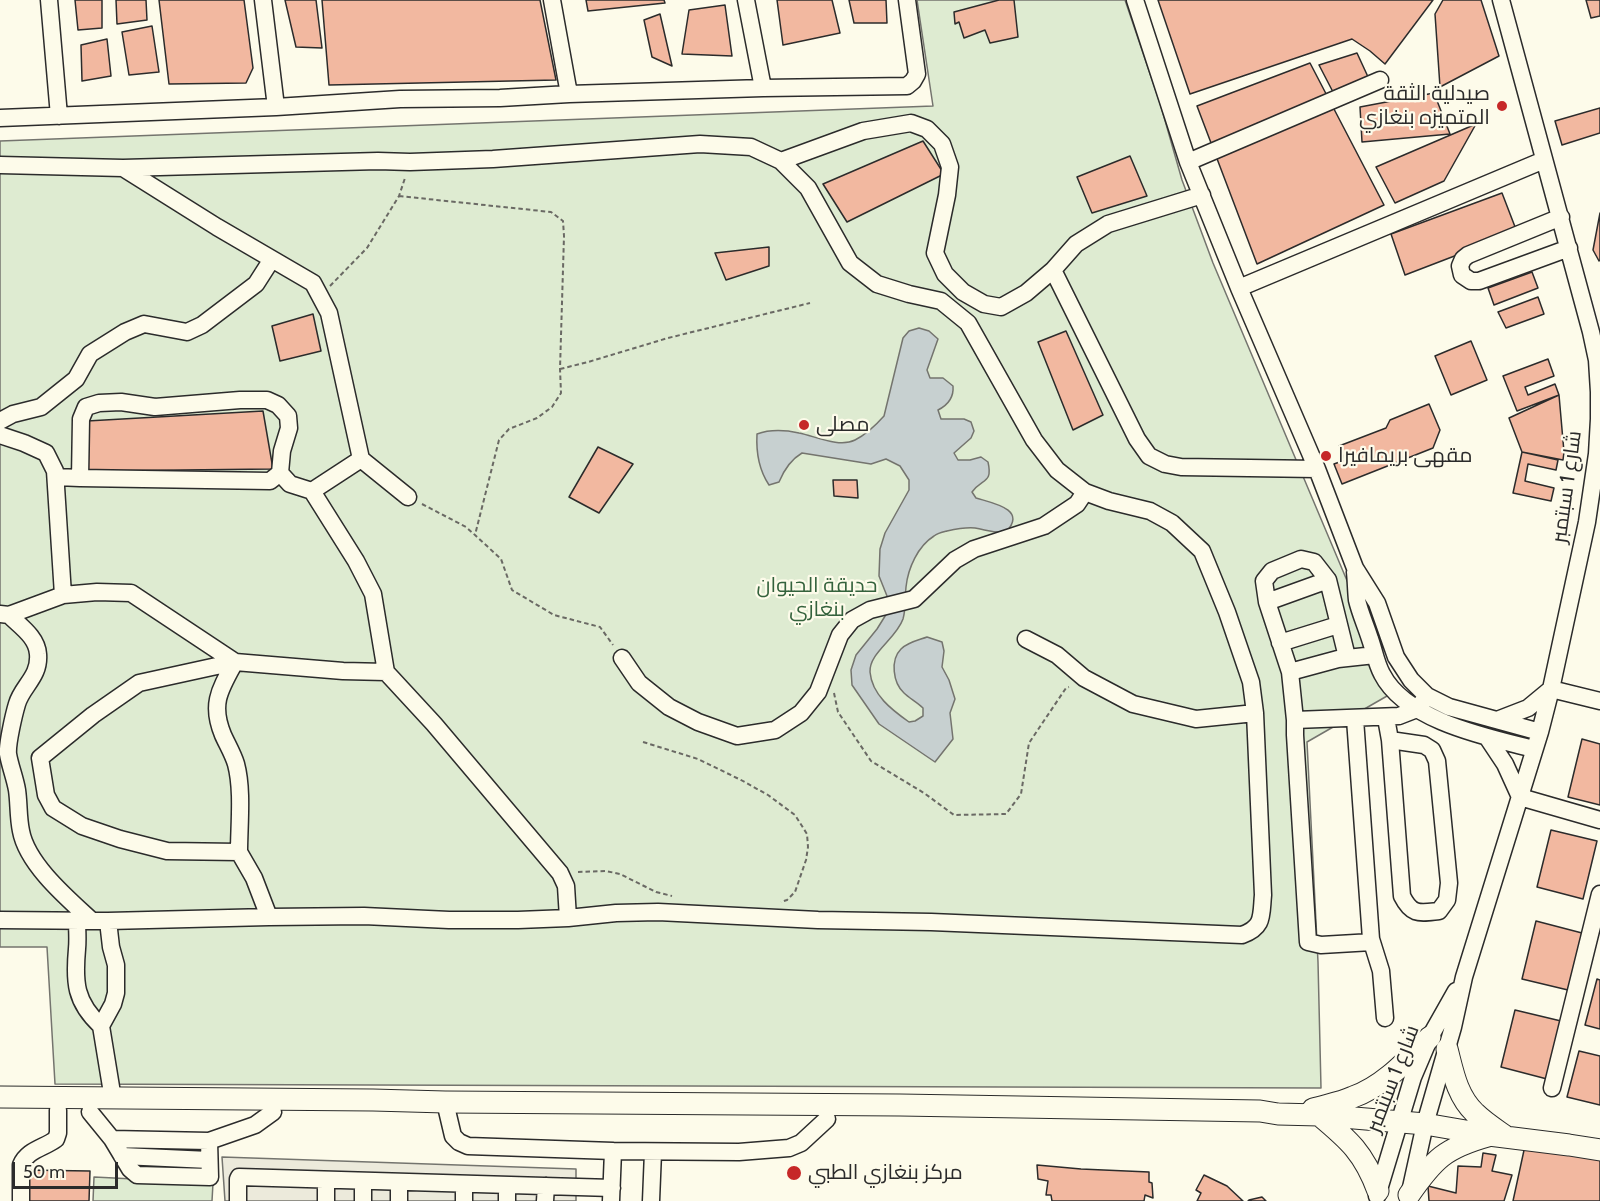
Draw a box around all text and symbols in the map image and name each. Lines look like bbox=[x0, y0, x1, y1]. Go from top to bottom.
place label: صيدلية الثقة المتميزه بنغازي bbox=[1359, 81, 1490, 131]
marker: صيدلية الثقة المتميزه بنغازي bbox=[1495, 99, 1509, 113]
place label: مصلى bbox=[816, 412, 869, 438]
marker: مصلى bbox=[797, 418, 811, 432]
street label: شارع 1 سبتمبر bbox=[1547, 429, 1587, 545]
place label: مقهى بريمافيرا bbox=[1338, 443, 1472, 469]
marker: مقهى بريمافيرا bbox=[1319, 449, 1333, 463]
park label: حديقة الحيوان بنغازي bbox=[757, 573, 877, 623]
street label: شارع 1 سبتمبر bbox=[1361, 1022, 1425, 1136]
scale bar bbox=[15, 1150, 122, 1188]
place label: مركز بنغازي الطبي bbox=[808, 1160, 963, 1186]
text: 50 m bbox=[23, 1161, 65, 1183]
marker: مركز بنغازي الطبي bbox=[785, 1164, 803, 1182]

